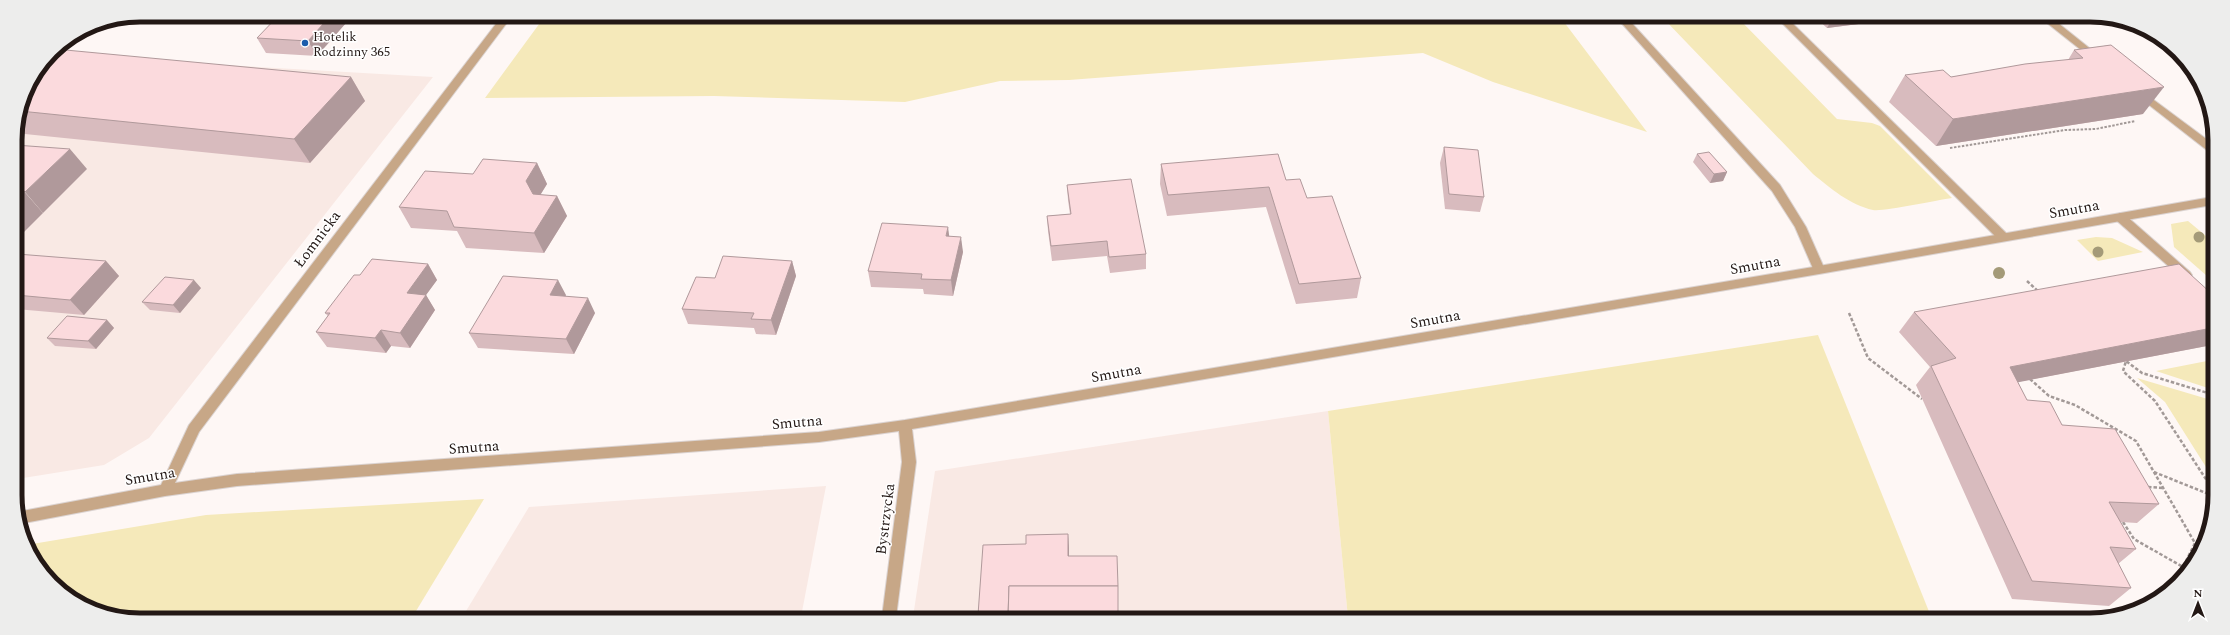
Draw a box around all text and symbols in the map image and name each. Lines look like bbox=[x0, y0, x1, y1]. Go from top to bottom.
place label: Hotelik Rodzinny 365 bbox=[313, 27, 390, 62]
marker: Hotelik Rodzinny 365 bbox=[300, 38, 310, 48]
street label: Smutna bbox=[2047, 194, 2102, 225]
street label: Łomnicka bbox=[288, 205, 347, 273]
street label: Smutna bbox=[1728, 250, 1783, 281]
street label: Smutna bbox=[1408, 304, 1463, 335]
street label: Smutna bbox=[1089, 358, 1144, 389]
street label: Smutna bbox=[771, 409, 824, 436]
street label: Smutna bbox=[448, 434, 501, 461]
street label: Smutna bbox=[123, 461, 178, 492]
street label: Bystrzycka bbox=[870, 481, 901, 556]
north arrow bbox=[2178, 583, 2218, 623]
text: N bbox=[2194, 585, 2203, 602]

